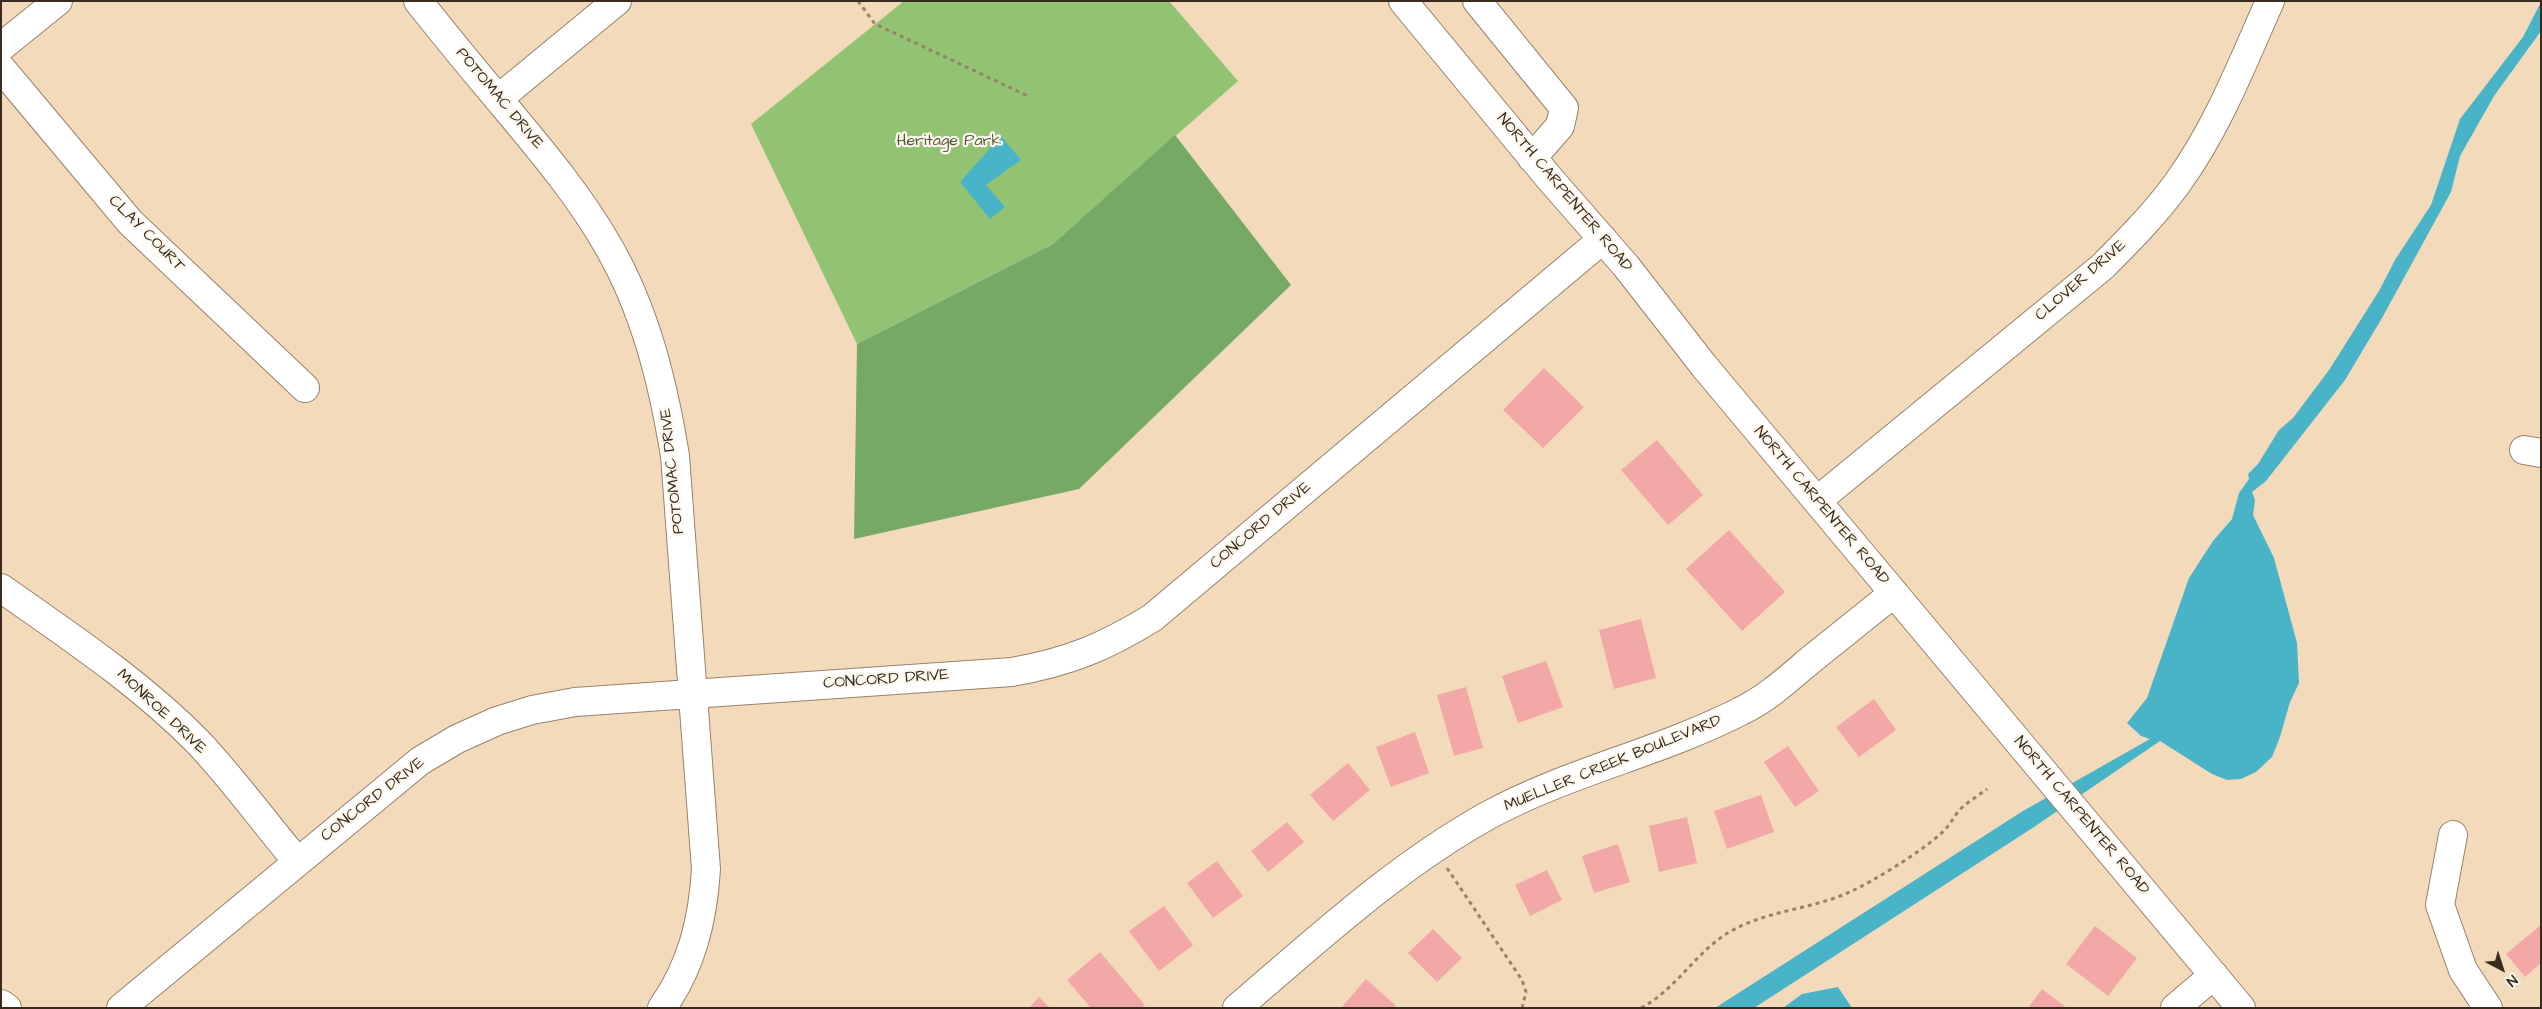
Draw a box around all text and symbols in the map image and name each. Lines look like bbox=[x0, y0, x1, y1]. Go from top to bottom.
street label: POTOMAC DRIVE bbox=[451, 44, 547, 154]
street label: NORTH CARPENTER ROAD bbox=[1492, 110, 1636, 276]
park label: Heritage Park bbox=[897, 132, 1001, 152]
street label: CLAY COURT bbox=[104, 192, 188, 276]
street label: CLOVER DRIVE bbox=[2032, 236, 2130, 326]
street label: POTOMAC DRIVE bbox=[657, 407, 689, 535]
street label: NORTH CARPENTER ROAD bbox=[1749, 423, 1893, 589]
street label: CONCORD DRIVE bbox=[1207, 478, 1315, 574]
street label: MONROE DRIVE bbox=[112, 666, 210, 758]
street label: CONCORD DRIVE bbox=[822, 666, 950, 694]
street label: MUELLER CREEK BOULEVARD bbox=[1502, 712, 1724, 816]
street label: NORTH CARPENTER ROAD bbox=[2009, 733, 2153, 899]
street label: CONCORD DRIVE bbox=[317, 754, 429, 846]
north arrow bbox=[2477, 944, 2527, 994]
text: N bbox=[2502, 970, 2521, 991]

